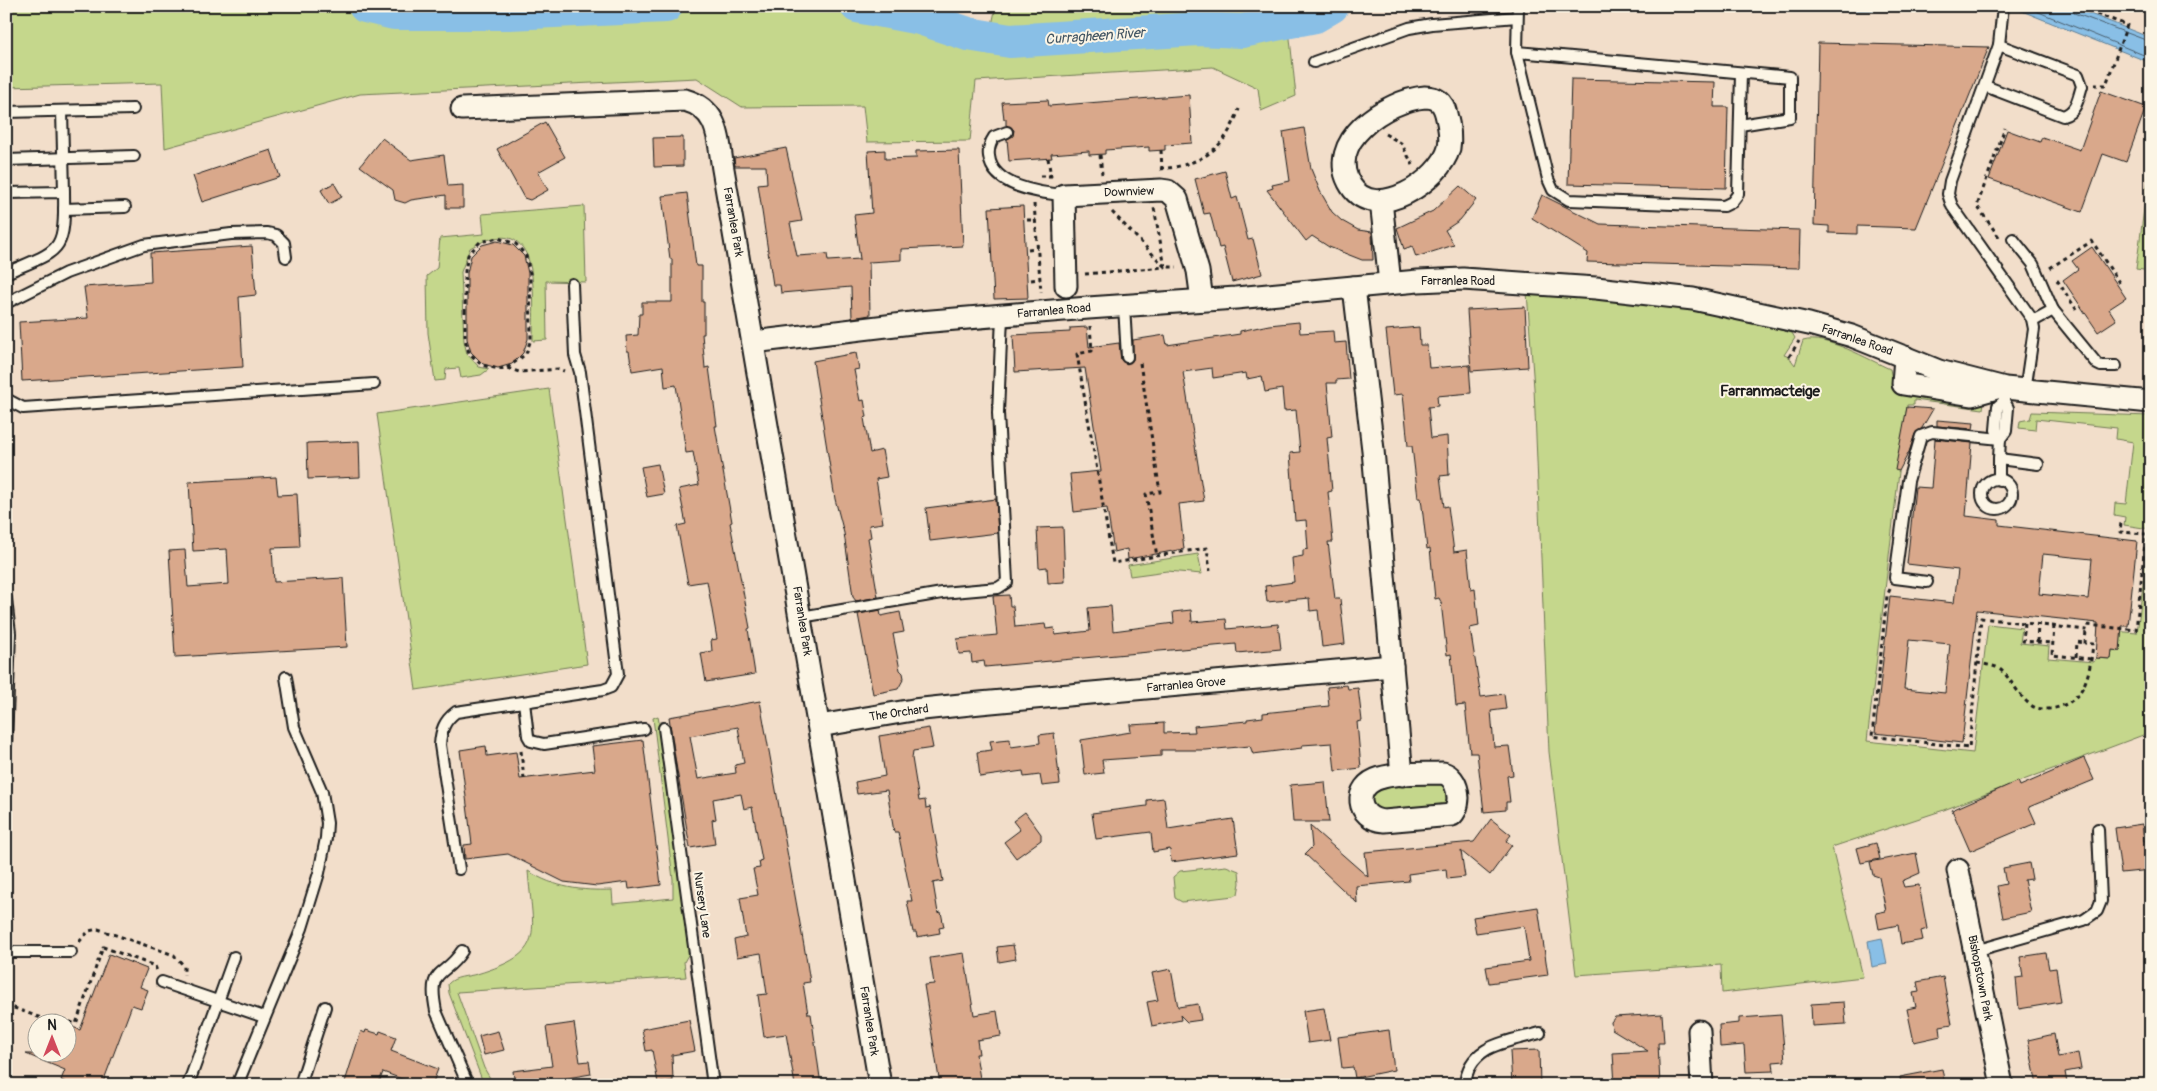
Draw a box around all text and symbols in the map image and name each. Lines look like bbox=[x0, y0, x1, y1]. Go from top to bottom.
water label: Curragheen River bbox=[1045, 24, 1147, 48]
street label: Downview bbox=[1104, 184, 1154, 200]
street label: Farranlea Park bbox=[719, 186, 747, 258]
street label: Farranlea Road bbox=[1421, 274, 1495, 289]
street label: Farranlea Road bbox=[1016, 300, 1092, 322]
street label: Farranlea Road bbox=[1819, 321, 1895, 359]
district label: Farranmacteige bbox=[1720, 382, 1821, 401]
street label: Farranlea Park bbox=[789, 585, 815, 657]
street label: Farranlea Grove bbox=[1146, 674, 1226, 696]
street label: The Orchard bbox=[868, 701, 930, 725]
street label: Nursery Lane bbox=[690, 871, 714, 939]
street label: Bishopstown Park bbox=[1964, 934, 1996, 1022]
street label: Farranlea Park bbox=[856, 985, 882, 1057]
north arrow bbox=[28, 1014, 78, 1064]
text: N bbox=[47, 1017, 57, 1034]

